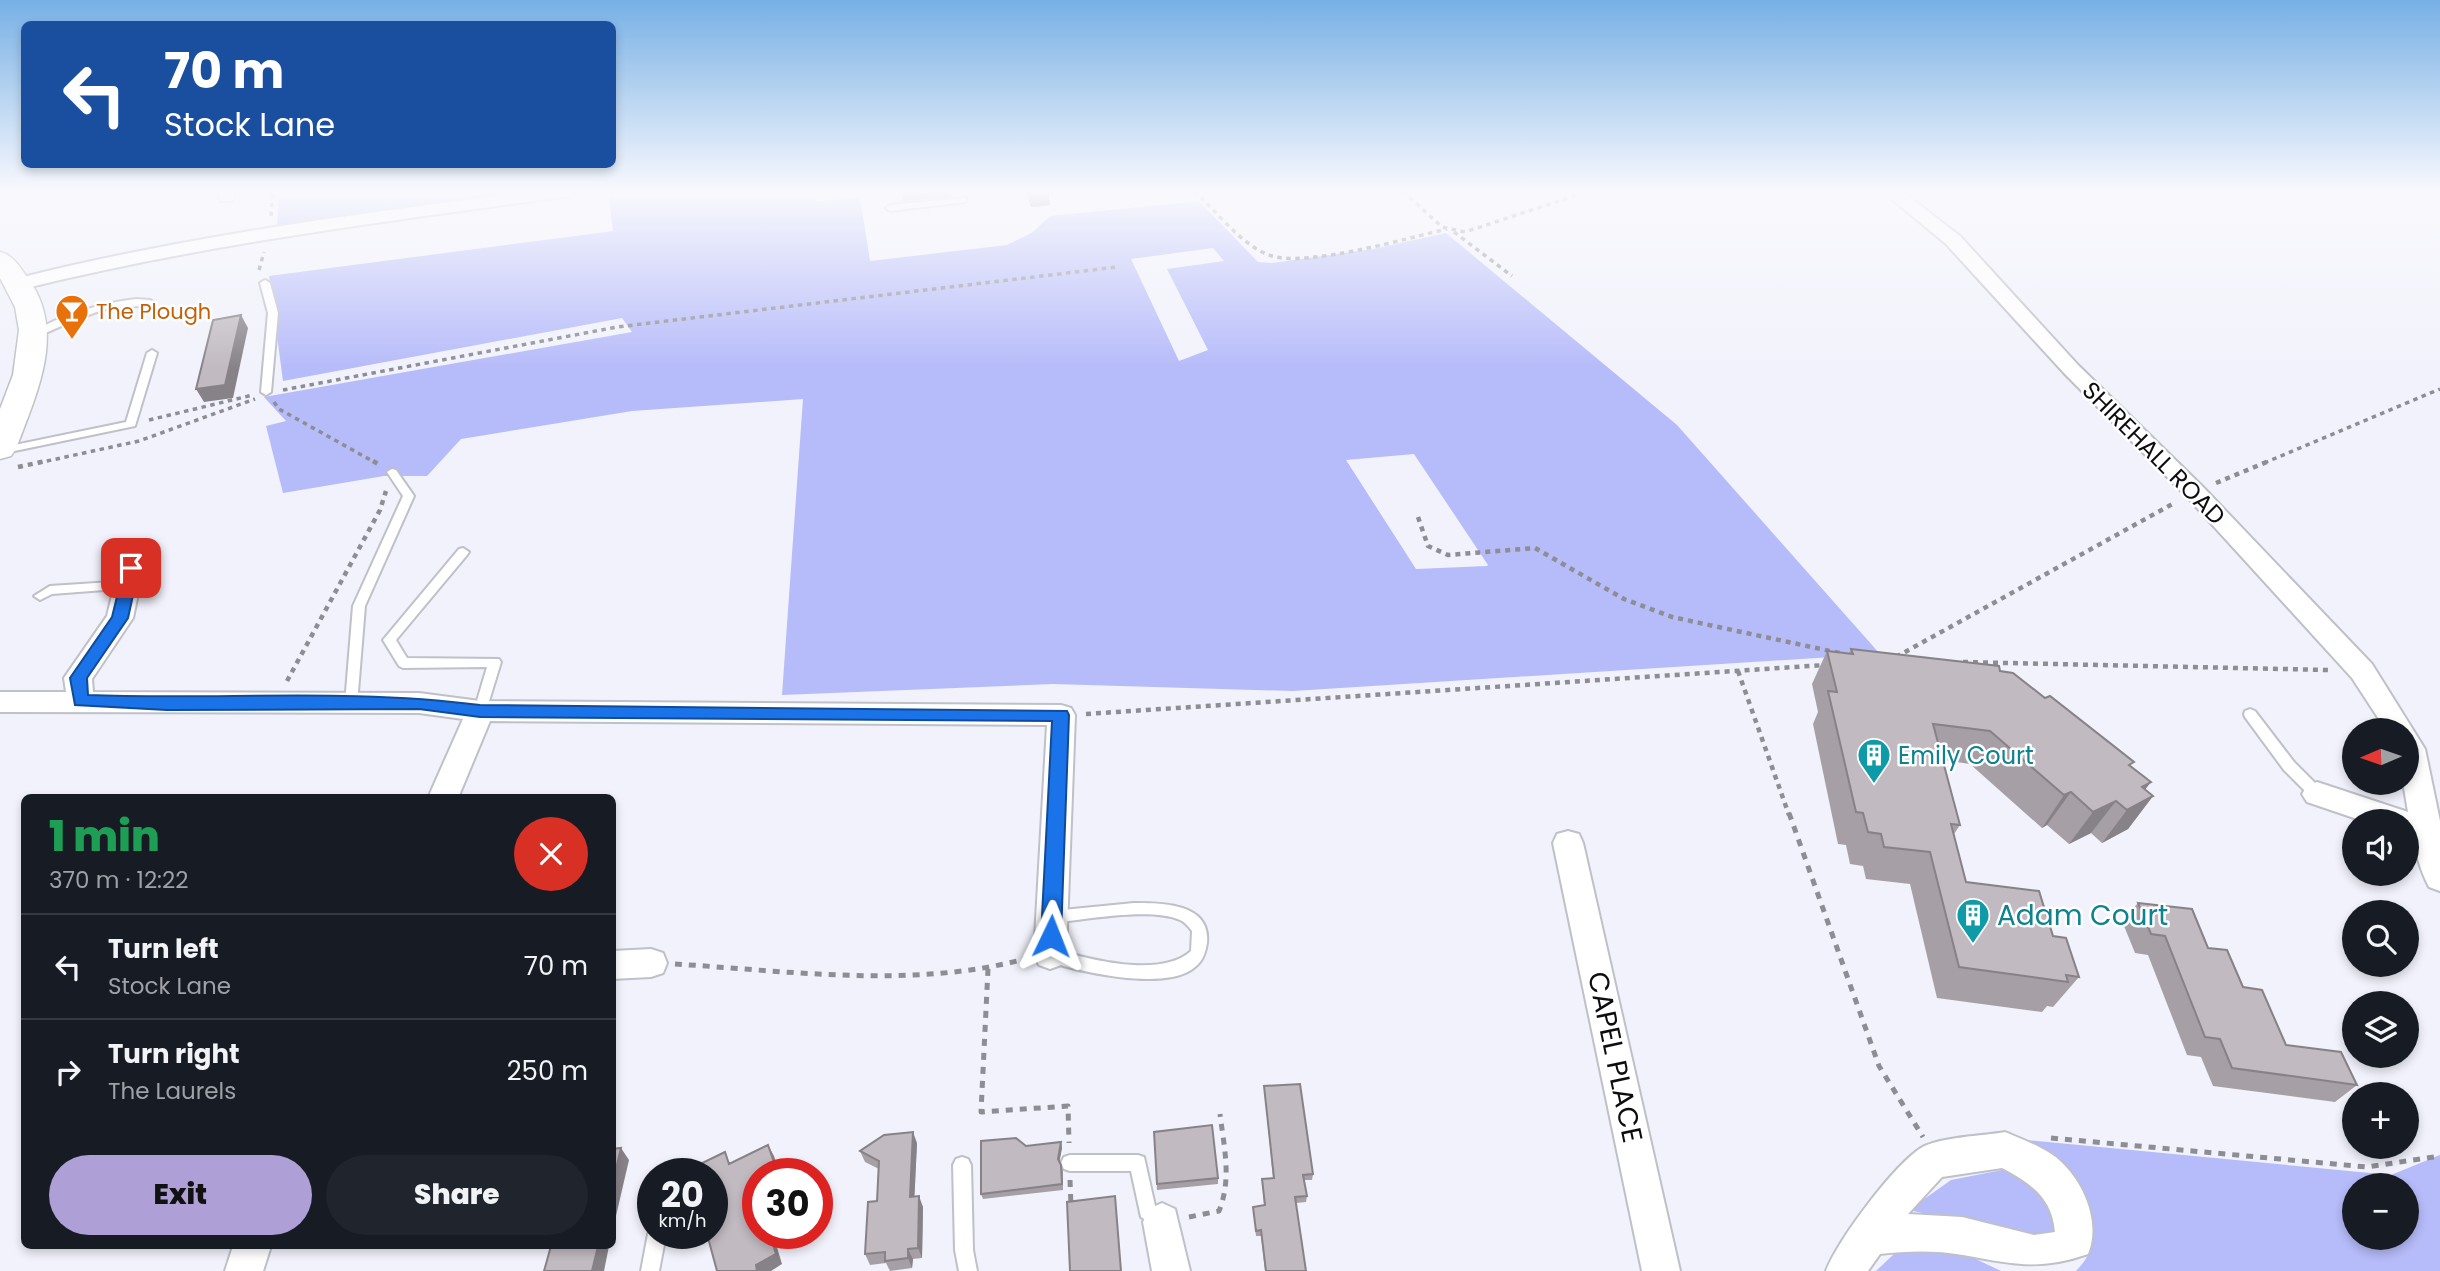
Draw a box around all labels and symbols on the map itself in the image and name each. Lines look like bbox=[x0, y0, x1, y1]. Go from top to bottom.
bar icon: The Plough bbox=[53, 292, 91, 341]
place label: The Plough bbox=[96, 297, 211, 326]
street label: SHIREHALL ROAD bbox=[2075, 374, 2233, 532]
pin bbox=[101, 538, 161, 598]
north arrow bbox=[2342, 718, 2418, 794]
building icon: Emily Court bbox=[1855, 736, 1893, 785]
place label: Emily Court bbox=[1898, 739, 2034, 772]
building icon: Adam Court bbox=[1954, 896, 1992, 945]
place label: Adam Court bbox=[1997, 896, 2168, 935]
position arrow bbox=[1014, 899, 1088, 973]
street label: CAPEL PLACE bbox=[1578, 968, 1652, 1146]
speed limit sign: 30 bbox=[742, 1158, 833, 1249]

